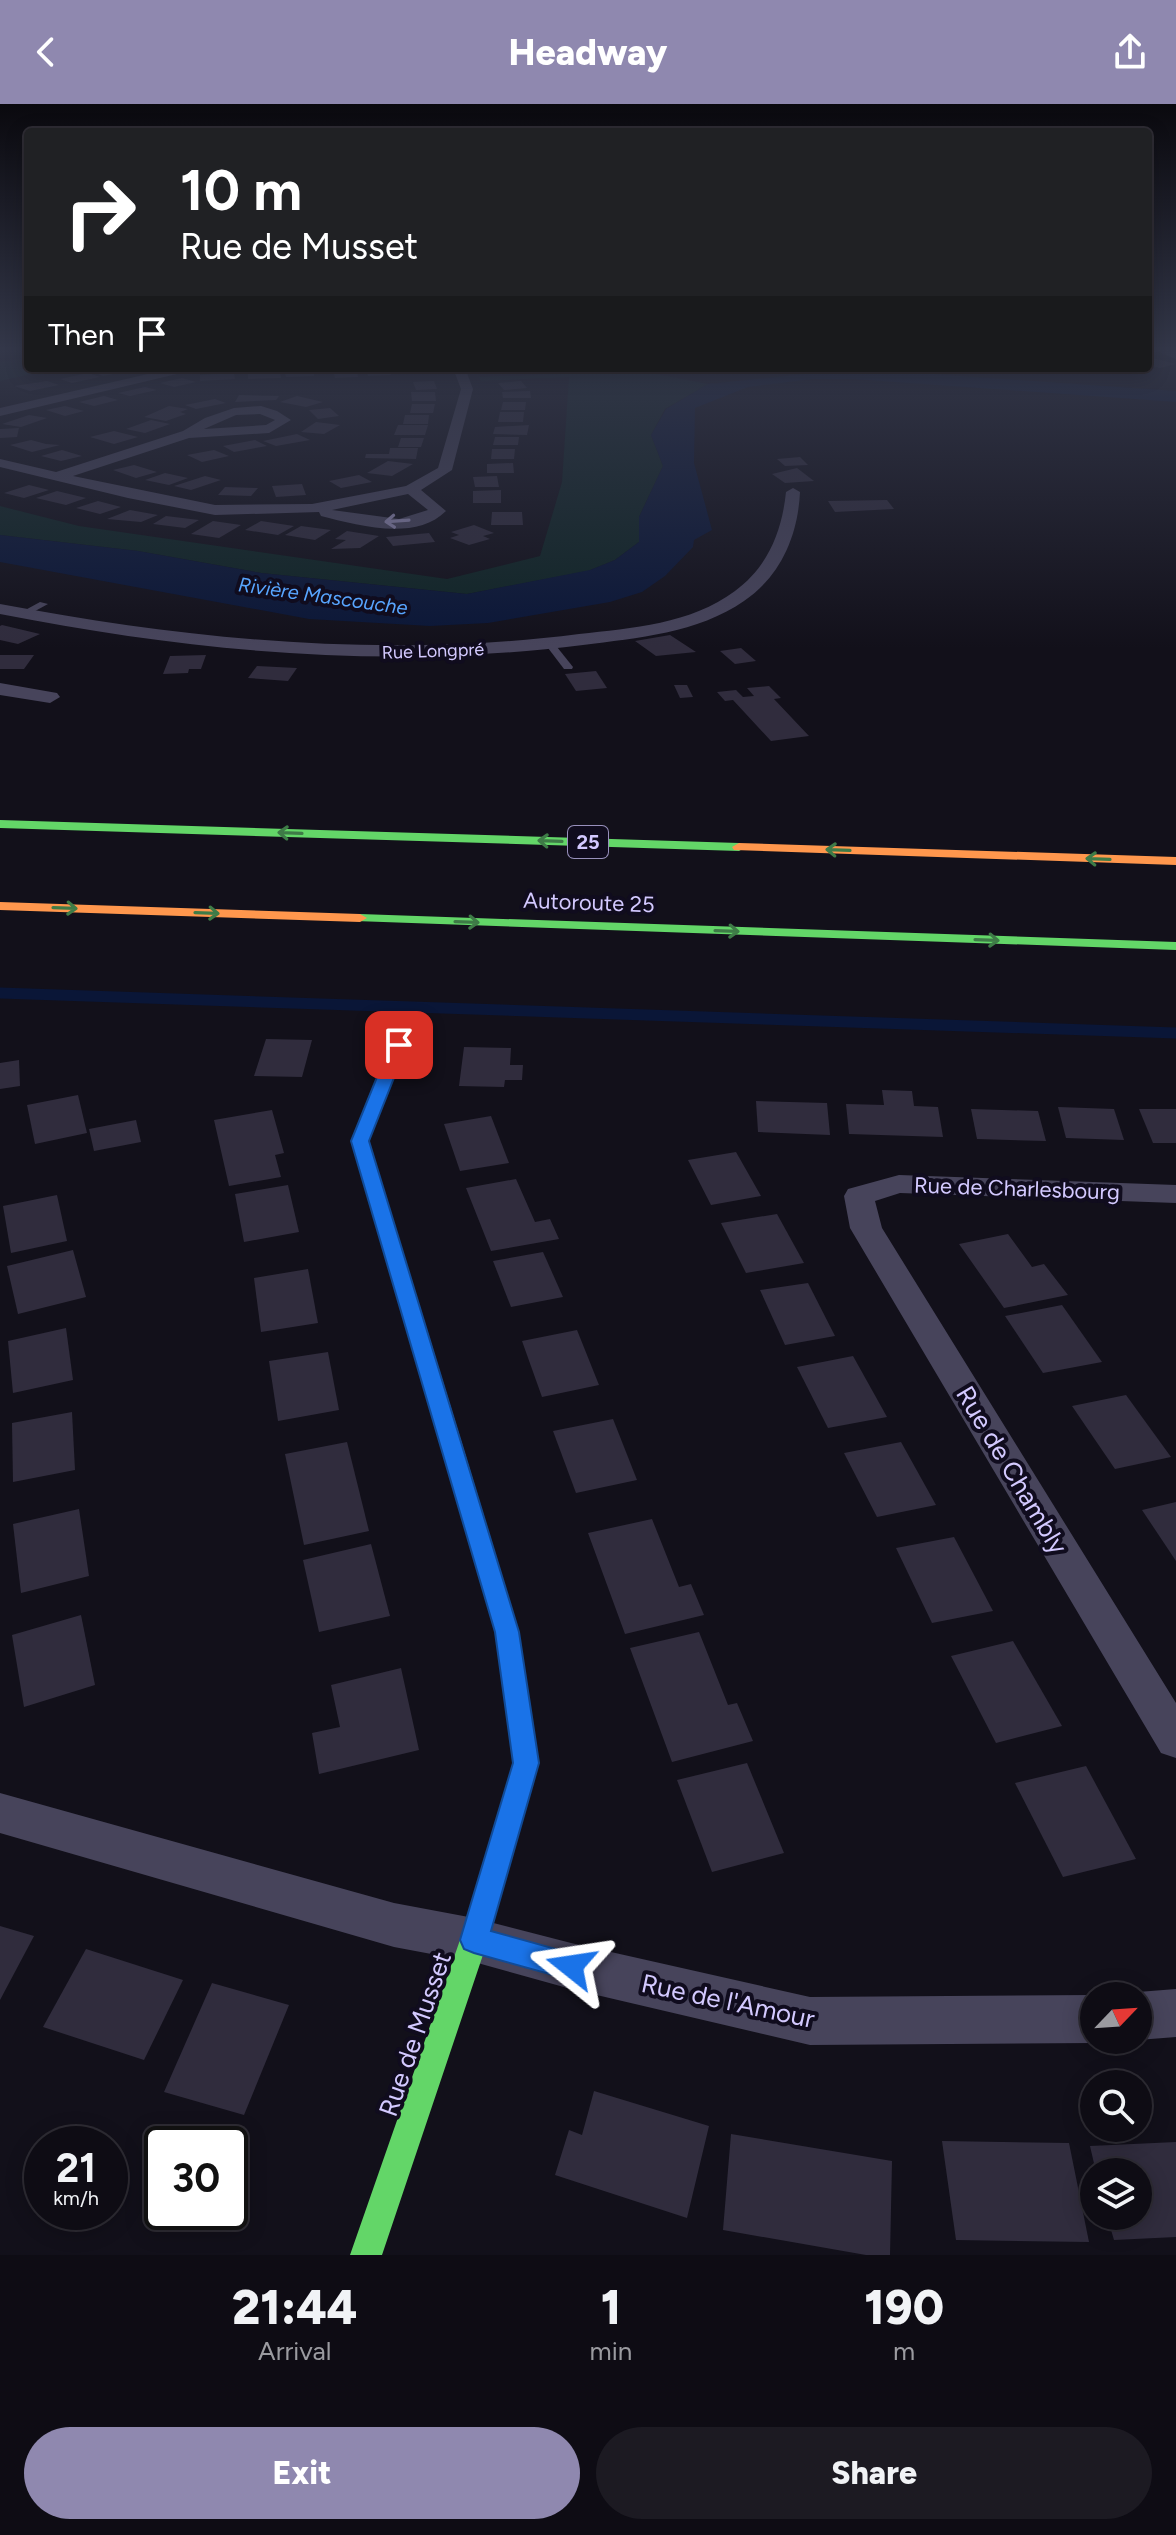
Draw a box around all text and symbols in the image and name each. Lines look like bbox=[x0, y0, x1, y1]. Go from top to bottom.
icon: back bbox=[24, 30, 68, 74]
icon: share bbox=[1108, 30, 1152, 74]
text: Headway bbox=[509, 31, 667, 74]
text: 10 m bbox=[180, 157, 302, 224]
icon: right bbox=[48, 160, 152, 264]
text: Rue de Musset bbox=[180, 225, 418, 268]
icon: arrive bbox=[130, 312, 174, 356]
text: Then bbox=[48, 316, 114, 353]
one-way arrow bbox=[384, 514, 411, 529]
water label: Rivière Mascouche bbox=[237, 572, 409, 620]
street label: Rue Longpré bbox=[381, 638, 485, 664]
one-way arrow bbox=[277, 825, 304, 840]
road number: 25 bbox=[568, 826, 608, 858]
one-way arrow bbox=[537, 834, 564, 849]
one-way arrow bbox=[825, 843, 852, 858]
one-way arrow bbox=[1085, 851, 1112, 866]
street label: Autoroute 25 bbox=[523, 887, 655, 918]
one-way arrow bbox=[51, 900, 78, 915]
one-way arrow bbox=[193, 905, 220, 920]
one-way arrow bbox=[453, 914, 480, 929]
one-way arrow bbox=[713, 923, 740, 938]
one-way arrow bbox=[973, 932, 1000, 947]
pin bbox=[365, 1011, 433, 1079]
icon: arrive bbox=[377, 1023, 421, 1067]
street label: Rue de Charlesbourg bbox=[914, 1171, 1120, 1206]
street label: Rue de Chambly bbox=[949, 1380, 1075, 1560]
position arrow bbox=[529, 1924, 613, 2008]
street label: Rue de Musset bbox=[372, 1947, 458, 2121]
street label: Rue de l'Amour bbox=[638, 1967, 818, 2035]
north arrow bbox=[1080, 1982, 1152, 2054]
map controls bbox=[1080, 1982, 1152, 2230]
button: search bbox=[1080, 2070, 1152, 2142]
speed limit sign: 30 bbox=[144, 2126, 248, 2230]
text: 21 bbox=[56, 2144, 96, 2192]
button: layers bbox=[1080, 2158, 1152, 2230]
text: km/h bbox=[53, 2186, 99, 2210]
text: 21:44 bbox=[232, 2278, 358, 2336]
text: 1 bbox=[601, 2278, 621, 2336]
text: 190 bbox=[864, 2278, 944, 2336]
text: Arrival bbox=[258, 2335, 331, 2367]
text: min bbox=[590, 2335, 632, 2367]
text: m bbox=[893, 2335, 915, 2367]
button: Exit bbox=[24, 2427, 580, 2519]
button: Share bbox=[596, 2427, 1152, 2519]

